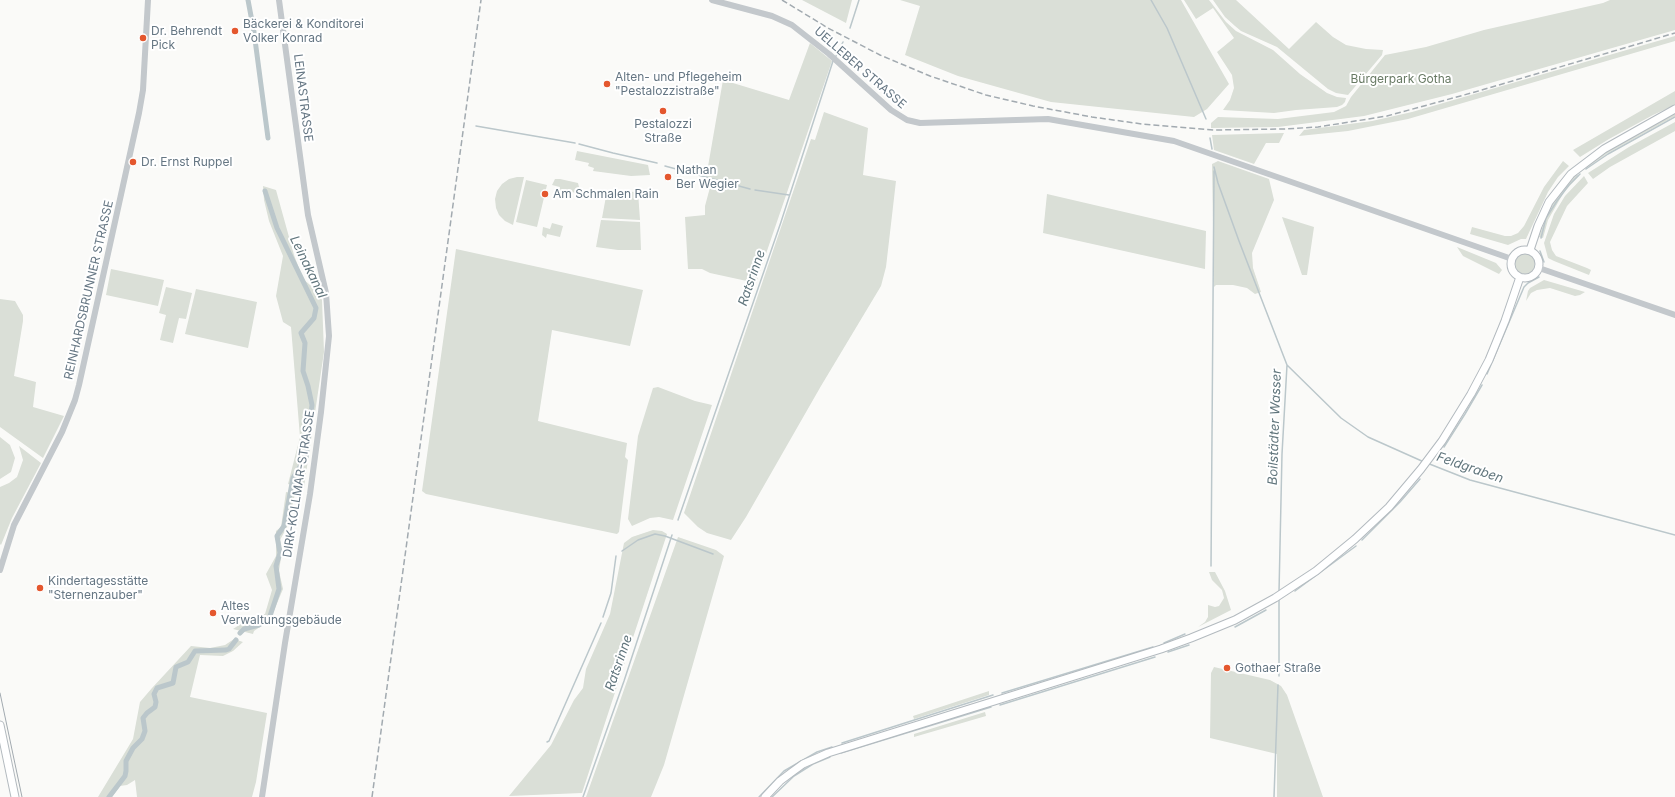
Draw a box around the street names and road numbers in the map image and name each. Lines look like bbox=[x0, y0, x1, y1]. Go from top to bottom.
street label: UELLEBER STRASSE bbox=[811, 24, 909, 112]
street label: LEINASTRASSE bbox=[290, 53, 316, 143]
street label: REINHARDSBRUNNER STRASSE bbox=[61, 199, 117, 381]
street label: DIRK-KOLLMAR-STRASSE bbox=[280, 409, 318, 559]

